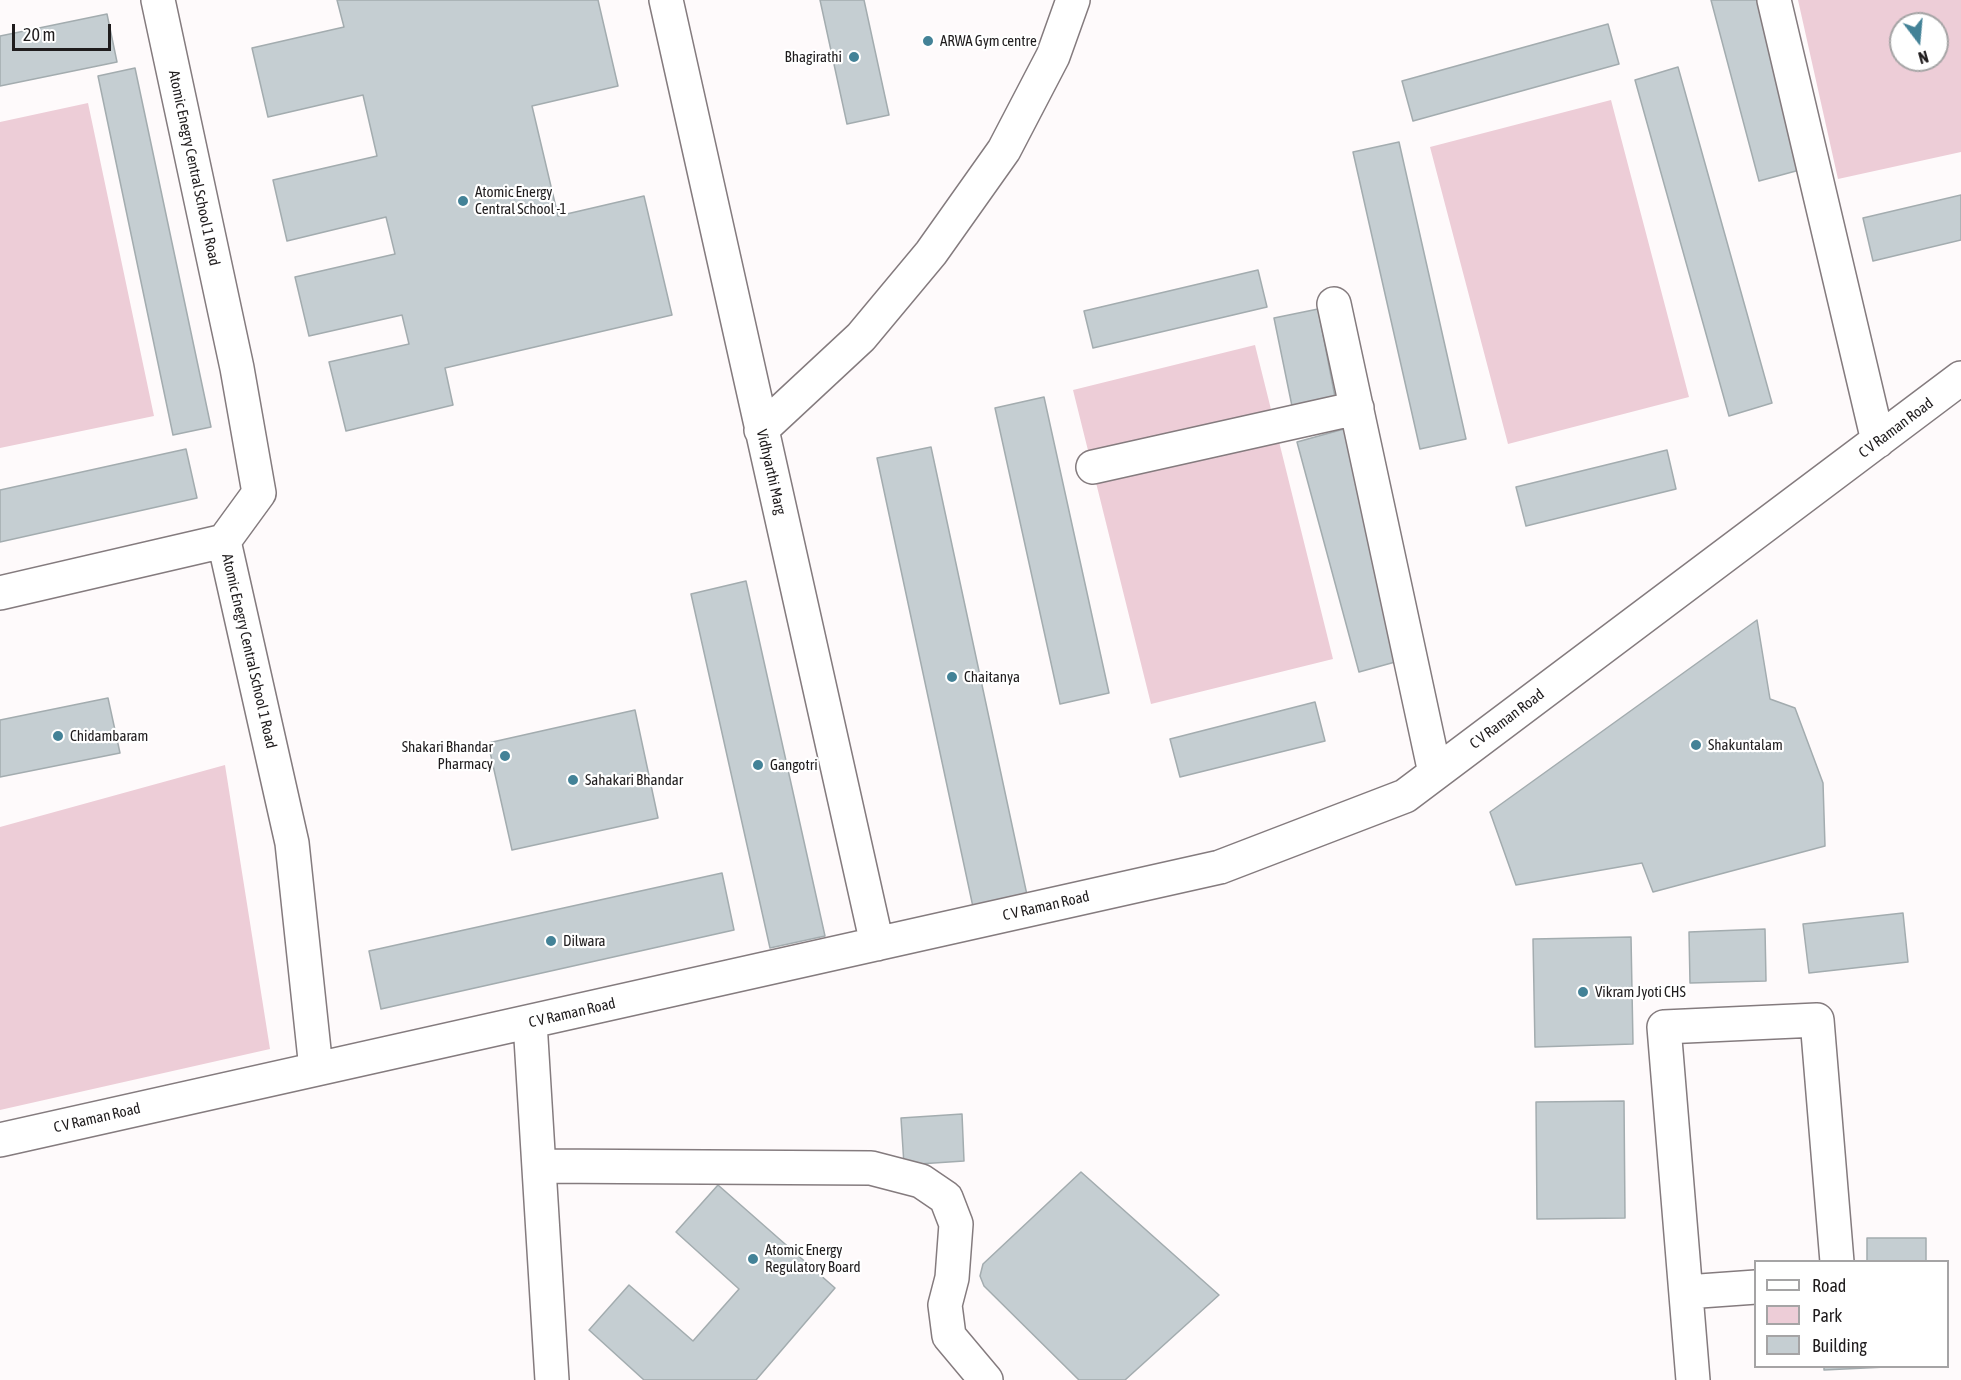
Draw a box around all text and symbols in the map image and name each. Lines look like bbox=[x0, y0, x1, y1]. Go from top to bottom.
scale bar bbox=[15, 12, 114, 50]
north arrow bbox=[1889, 12, 1949, 72]
text: 20 m bbox=[23, 24, 55, 45]
place label: ARWA Gym centre bbox=[940, 32, 1037, 50]
marker: ARWA Gym centre bbox=[921, 34, 935, 48]
text: N bbox=[1916, 47, 1930, 67]
place label: Bhagirathi bbox=[785, 48, 842, 66]
marker: Bhagirathi bbox=[847, 50, 861, 64]
street label: Atomic Enegry Central School 1 Road bbox=[164, 69, 224, 267]
place label: Atomic Energy Central School -1 bbox=[475, 183, 567, 218]
marker: Atomic Energy Central School -1 bbox=[456, 194, 470, 208]
street label: C V Raman Road bbox=[1855, 394, 1937, 462]
street label: Vidhyarthi Marg bbox=[752, 428, 790, 516]
street label: Atomic Enegry Central School 1 Road bbox=[218, 552, 280, 750]
place label: Chaitanya bbox=[964, 668, 1020, 686]
marker: Chaitanya bbox=[945, 670, 959, 684]
street label: C V Raman Road bbox=[1466, 685, 1548, 753]
place label: Chidambaram bbox=[70, 727, 148, 745]
marker: Chidambaram bbox=[51, 729, 65, 743]
place label: Shakuntalam bbox=[1708, 736, 1783, 754]
place label: Shakari Bhandar Pharmacy bbox=[402, 738, 493, 773]
marker: Shakuntalam bbox=[1689, 738, 1703, 752]
marker: Shakari Bhandar Pharmacy bbox=[498, 749, 512, 763]
place label: Gangotri bbox=[770, 756, 818, 774]
marker: Gangotri bbox=[751, 758, 765, 772]
place label: Sahakari Bhandar bbox=[585, 771, 683, 789]
marker: Sahakari Bhandar bbox=[566, 773, 580, 787]
street label: C V Raman Road bbox=[1001, 887, 1091, 925]
place label: Dilwara bbox=[563, 932, 606, 950]
marker: Dilwara bbox=[544, 934, 558, 948]
place label: Vikram Jyoti CHS bbox=[1595, 983, 1686, 1001]
marker: Vikram Jyoti CHS bbox=[1576, 985, 1590, 999]
street label: C V Raman Road bbox=[527, 994, 617, 1032]
street label: C V Raman Road bbox=[52, 1099, 142, 1137]
place label: Atomic Energy Regulatory Board bbox=[765, 1241, 861, 1276]
marker: Atomic Energy Regulatory Board bbox=[746, 1252, 760, 1266]
legend bbox=[1754, 1260, 1949, 1368]
text: Road bbox=[1812, 1275, 1846, 1296]
text: Park bbox=[1812, 1305, 1842, 1326]
text: Building bbox=[1812, 1335, 1867, 1356]

